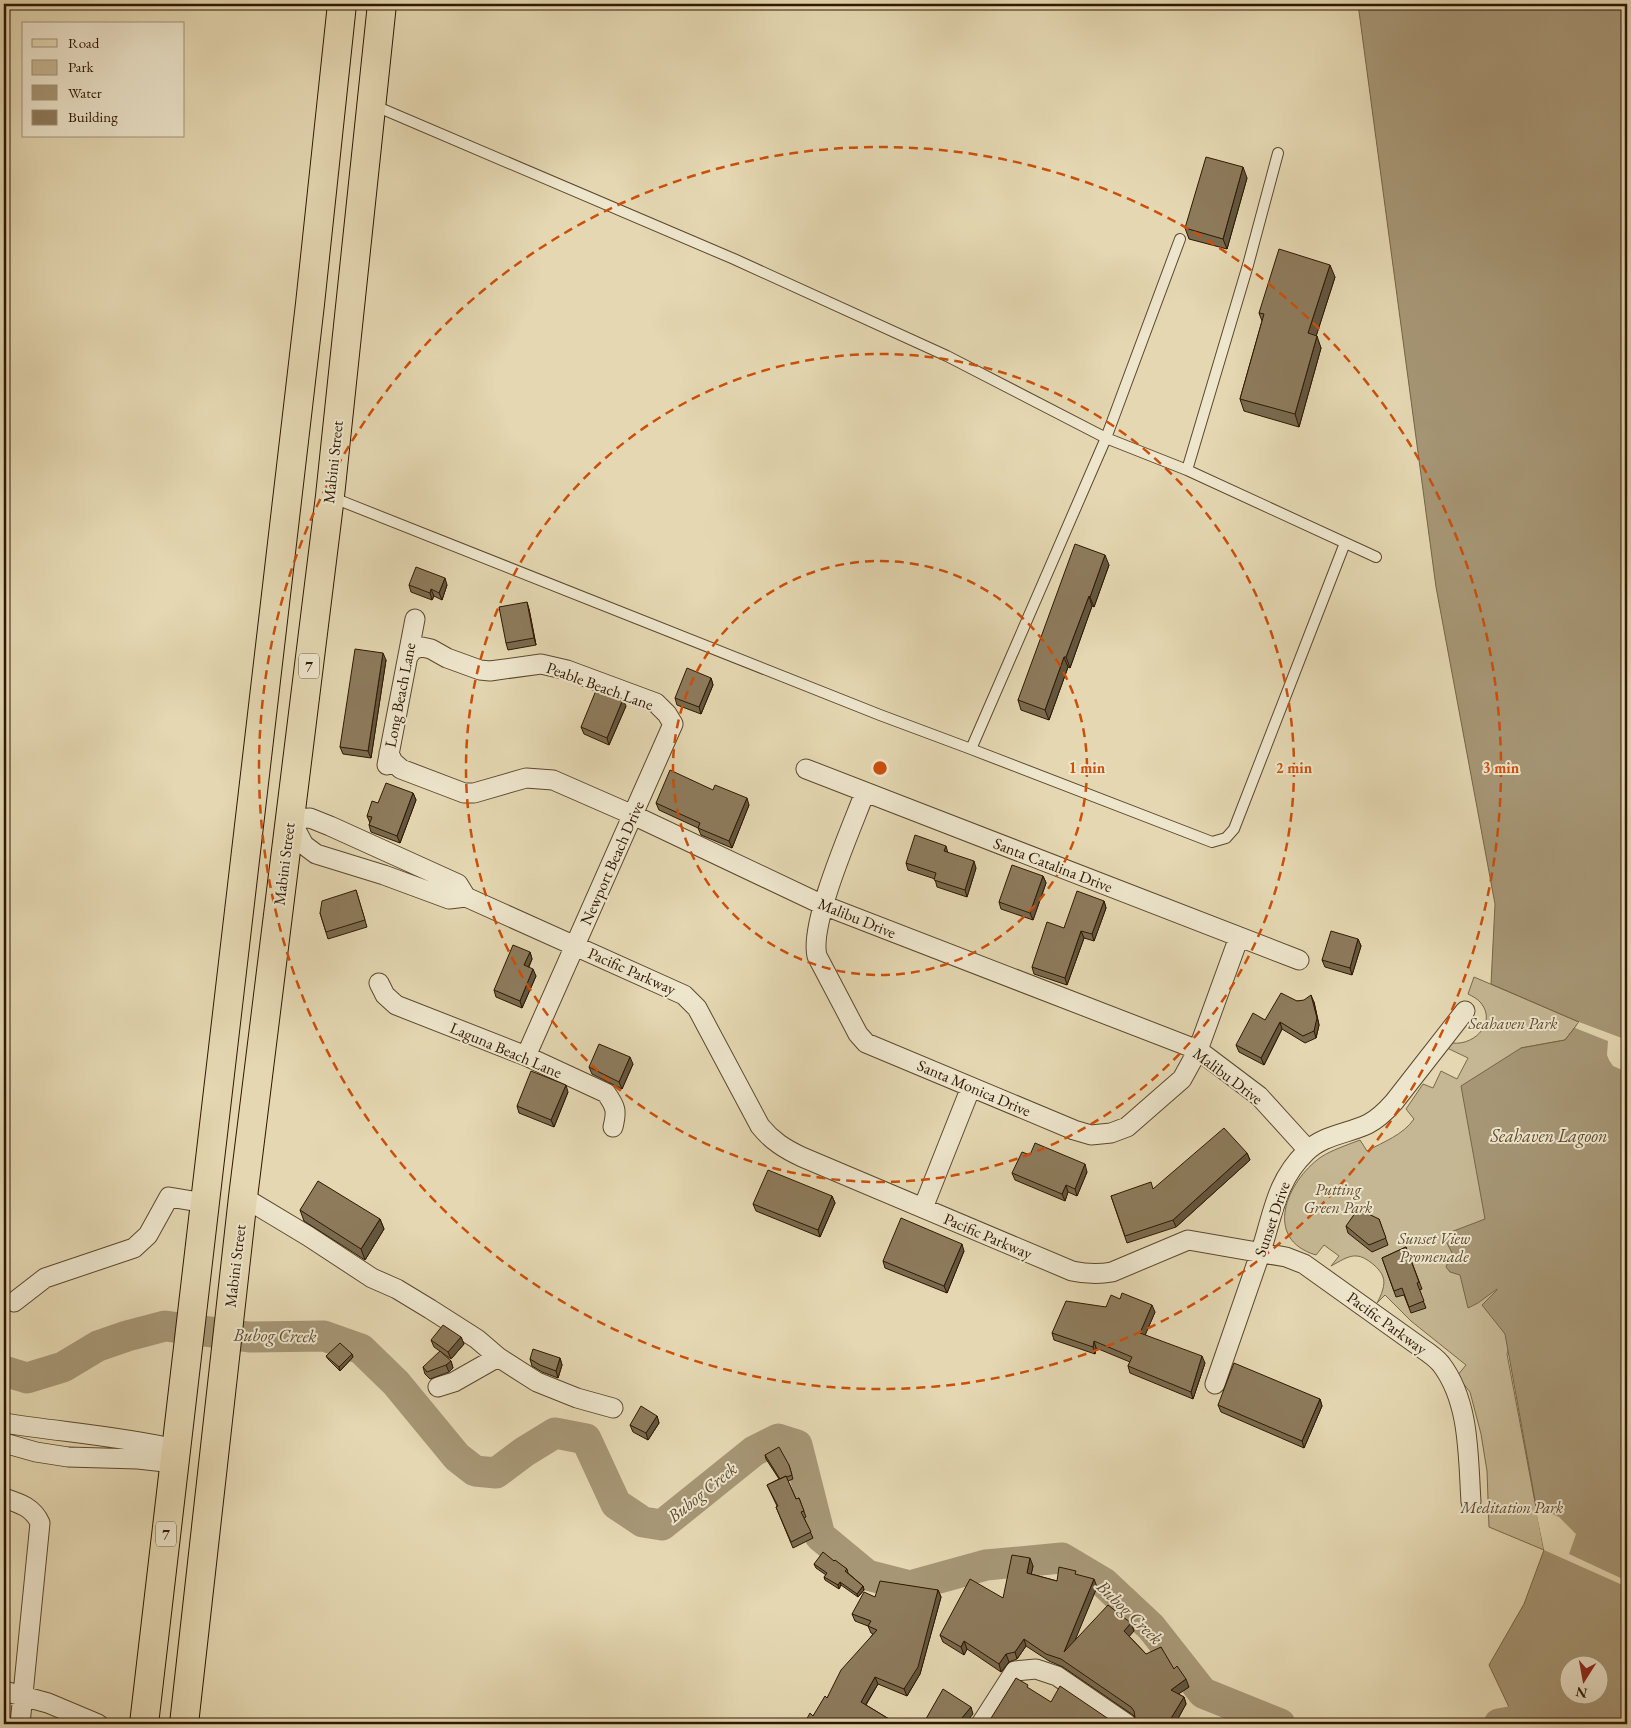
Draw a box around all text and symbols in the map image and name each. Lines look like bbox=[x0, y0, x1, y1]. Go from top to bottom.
legend bbox=[22, 22, 185, 138]
text: Road bbox=[68, 33, 100, 52]
text: Park bbox=[68, 57, 95, 76]
text: Water bbox=[68, 83, 102, 102]
text: Building bbox=[68, 107, 118, 126]
street label: Mabini Street bbox=[318, 419, 348, 505]
street label: Long Beach Lane bbox=[380, 641, 420, 749]
road number: 7 bbox=[299, 654, 319, 678]
street label: Peable Beach Lane bbox=[544, 657, 656, 715]
text: 1 min bbox=[1069, 758, 1106, 777]
text: 2 min bbox=[1276, 758, 1313, 777]
text: 3 min bbox=[1483, 758, 1520, 777]
centre of rings bbox=[871, 759, 889, 777]
street label: Newport Beach Drive bbox=[575, 798, 649, 928]
street label: Mabini Street bbox=[268, 821, 300, 907]
street label: Santa Catalina Drive bbox=[990, 833, 1116, 897]
street label: Malibu Drive bbox=[815, 893, 899, 943]
street label: Pacific Parkway bbox=[585, 942, 680, 1000]
park label: Seahaven Park bbox=[1468, 1013, 1558, 1034]
street label: Laguna Beach Lane bbox=[447, 1017, 565, 1083]
street label: Malibu Drive bbox=[1189, 1043, 1267, 1109]
street label: Santa Monica Drive bbox=[914, 1055, 1034, 1121]
water label: Seahaven Lagoon bbox=[1489, 1124, 1608, 1148]
street label: Sunset Drive bbox=[1249, 1179, 1295, 1259]
park label: Putting Green Park bbox=[1304, 1179, 1373, 1218]
street label: Pacific Parkway bbox=[941, 1208, 1036, 1264]
street label: Mabini Street bbox=[219, 1223, 251, 1309]
park label: Sunset View Promenade bbox=[1397, 1228, 1470, 1267]
street label: Pacific Parkway bbox=[1343, 1287, 1432, 1360]
water label: Bubog Creek bbox=[232, 1323, 317, 1348]
water label: Bubog Creek bbox=[662, 1457, 742, 1529]
park label: Meditation Park bbox=[1460, 1497, 1564, 1518]
road number: 7 bbox=[156, 1522, 176, 1546]
water label: Bubog Creek bbox=[1091, 1574, 1168, 1650]
north arrow bbox=[1558, 1656, 1608, 1706]
text: N bbox=[1574, 1683, 1589, 1703]

